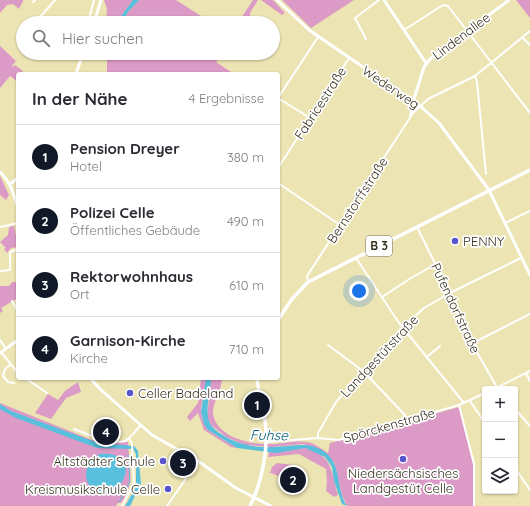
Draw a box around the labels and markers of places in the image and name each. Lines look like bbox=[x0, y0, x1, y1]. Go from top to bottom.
place label: PENNY bbox=[463, 233, 505, 249]
marker: PENNY bbox=[450, 236, 460, 246]
place label: Celler Badeland bbox=[138, 385, 233, 401]
marker: Celler Badeland bbox=[125, 388, 135, 398]
pin: 1 bbox=[244, 390, 270, 420]
pin: 4 bbox=[93, 417, 119, 447]
pin: 3 bbox=[170, 448, 196, 478]
place label: Altstädter Schule bbox=[53, 453, 155, 469]
marker: Niedersächsisches Landgestüt Celle bbox=[398, 454, 408, 464]
marker: Altstädter Schule bbox=[158, 456, 168, 466]
pin: 2 bbox=[280, 465, 306, 495]
place label: Niedersächsisches Landgestüt Celle bbox=[348, 465, 458, 496]
place label: Kreismusikschule Celle bbox=[25, 481, 160, 497]
marker: Kreismusikschule Celle bbox=[163, 484, 173, 494]

